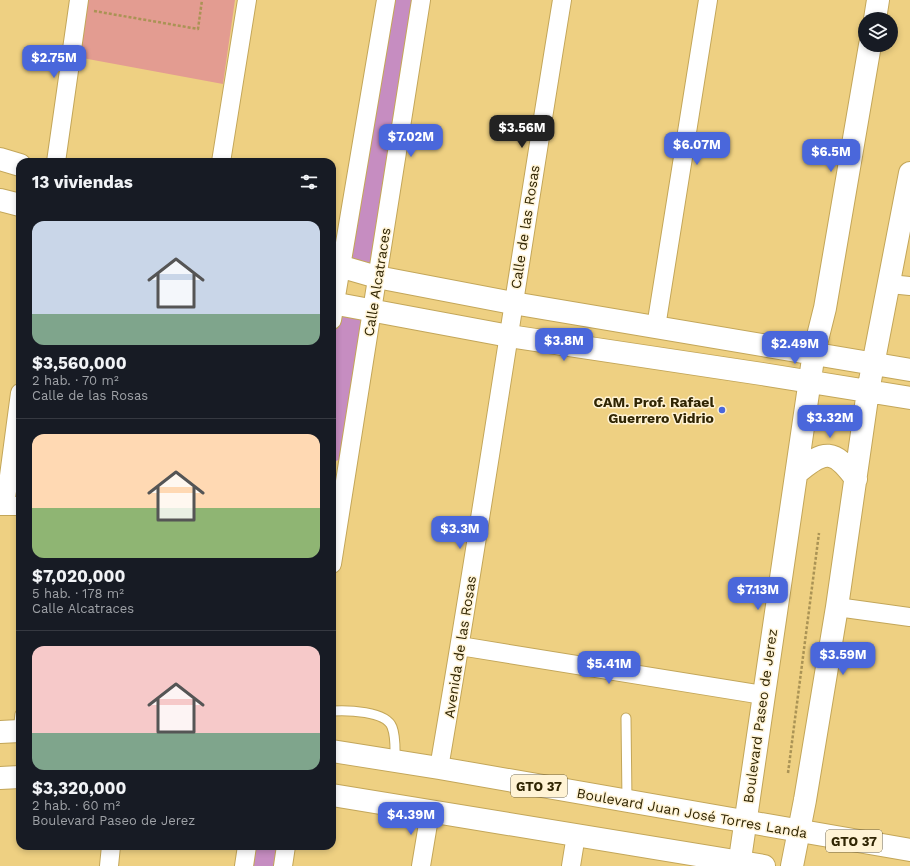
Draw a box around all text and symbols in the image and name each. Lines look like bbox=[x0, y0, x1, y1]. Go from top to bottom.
map controls bbox=[858, 12, 898, 52]
button: layers bbox=[858, 12, 898, 52]
pin: $2.75M bbox=[21, 45, 87, 79]
text: $2.75M bbox=[31, 50, 77, 65]
pin: $3.56M bbox=[489, 115, 555, 149]
text: $3.56M bbox=[498, 120, 546, 135]
pin: $7.02M bbox=[378, 124, 444, 158]
text: $7.02M bbox=[388, 129, 434, 144]
pin: $6.07M bbox=[664, 132, 730, 166]
text: $6.07M bbox=[673, 137, 721, 152]
pin: $6.5M bbox=[803, 139, 859, 173]
text: $6.5M bbox=[811, 144, 851, 159]
street label: Calle de las Rosas bbox=[507, 164, 543, 290]
icon: filters bbox=[298, 171, 320, 193]
text: 13 viviendas bbox=[32, 172, 133, 192]
street label: Calle Alcatraces bbox=[360, 226, 394, 338]
icon: home bbox=[140, 247, 212, 319]
pin: $3.8M bbox=[536, 328, 592, 362]
pin: $2.49M bbox=[762, 331, 828, 365]
text: $3.8M bbox=[544, 333, 584, 348]
text: $2.49M bbox=[771, 336, 819, 351]
text: $3,560,000 bbox=[32, 353, 127, 373]
text: 2 hab. · 70 m² bbox=[32, 373, 119, 388]
text: Calle de las Rosas bbox=[32, 388, 148, 403]
place label: CAM. Prof. Rafael Guerrero Vidrio bbox=[594, 394, 714, 426]
marker: CAM. Prof. Rafael Guerrero Vidrio bbox=[717, 405, 727, 415]
pin: $3.32M bbox=[797, 405, 863, 439]
text: $3.32M bbox=[806, 410, 854, 425]
icon: home bbox=[140, 460, 212, 532]
pin: $3.3M bbox=[432, 516, 488, 550]
text: $3.3M bbox=[440, 521, 480, 536]
text: $7,020,000 bbox=[32, 566, 125, 586]
street label: Avenida de las Rosas bbox=[441, 575, 479, 719]
pin: $7.13M bbox=[725, 577, 791, 611]
text: $7.13M bbox=[737, 582, 779, 597]
text: 5 hab. · 178 m² bbox=[32, 586, 124, 601]
text: Calle Alcatraces bbox=[32, 601, 134, 616]
street label: Boulevard Paseo de Jerez bbox=[740, 628, 780, 804]
pin: $3.59M bbox=[810, 642, 876, 676]
text: $3.59M bbox=[819, 647, 867, 662]
pin: $5.41M bbox=[576, 651, 642, 685]
text: $5.41M bbox=[586, 656, 632, 671]
icon: home bbox=[140, 672, 212, 744]
road number: GTO 37 bbox=[511, 775, 567, 797]
text: $3,320,000 bbox=[32, 778, 127, 798]
street label: Boulevard Juan José Torres Landa bbox=[575, 785, 809, 841]
text: 2 hab. · 60 m² bbox=[32, 798, 120, 813]
pin: $4.39M bbox=[378, 802, 444, 836]
text: $4.39M bbox=[387, 807, 435, 822]
text: Boulevard Paseo de Jerez bbox=[32, 813, 195, 828]
road number: GTO 37 bbox=[826, 830, 882, 852]

